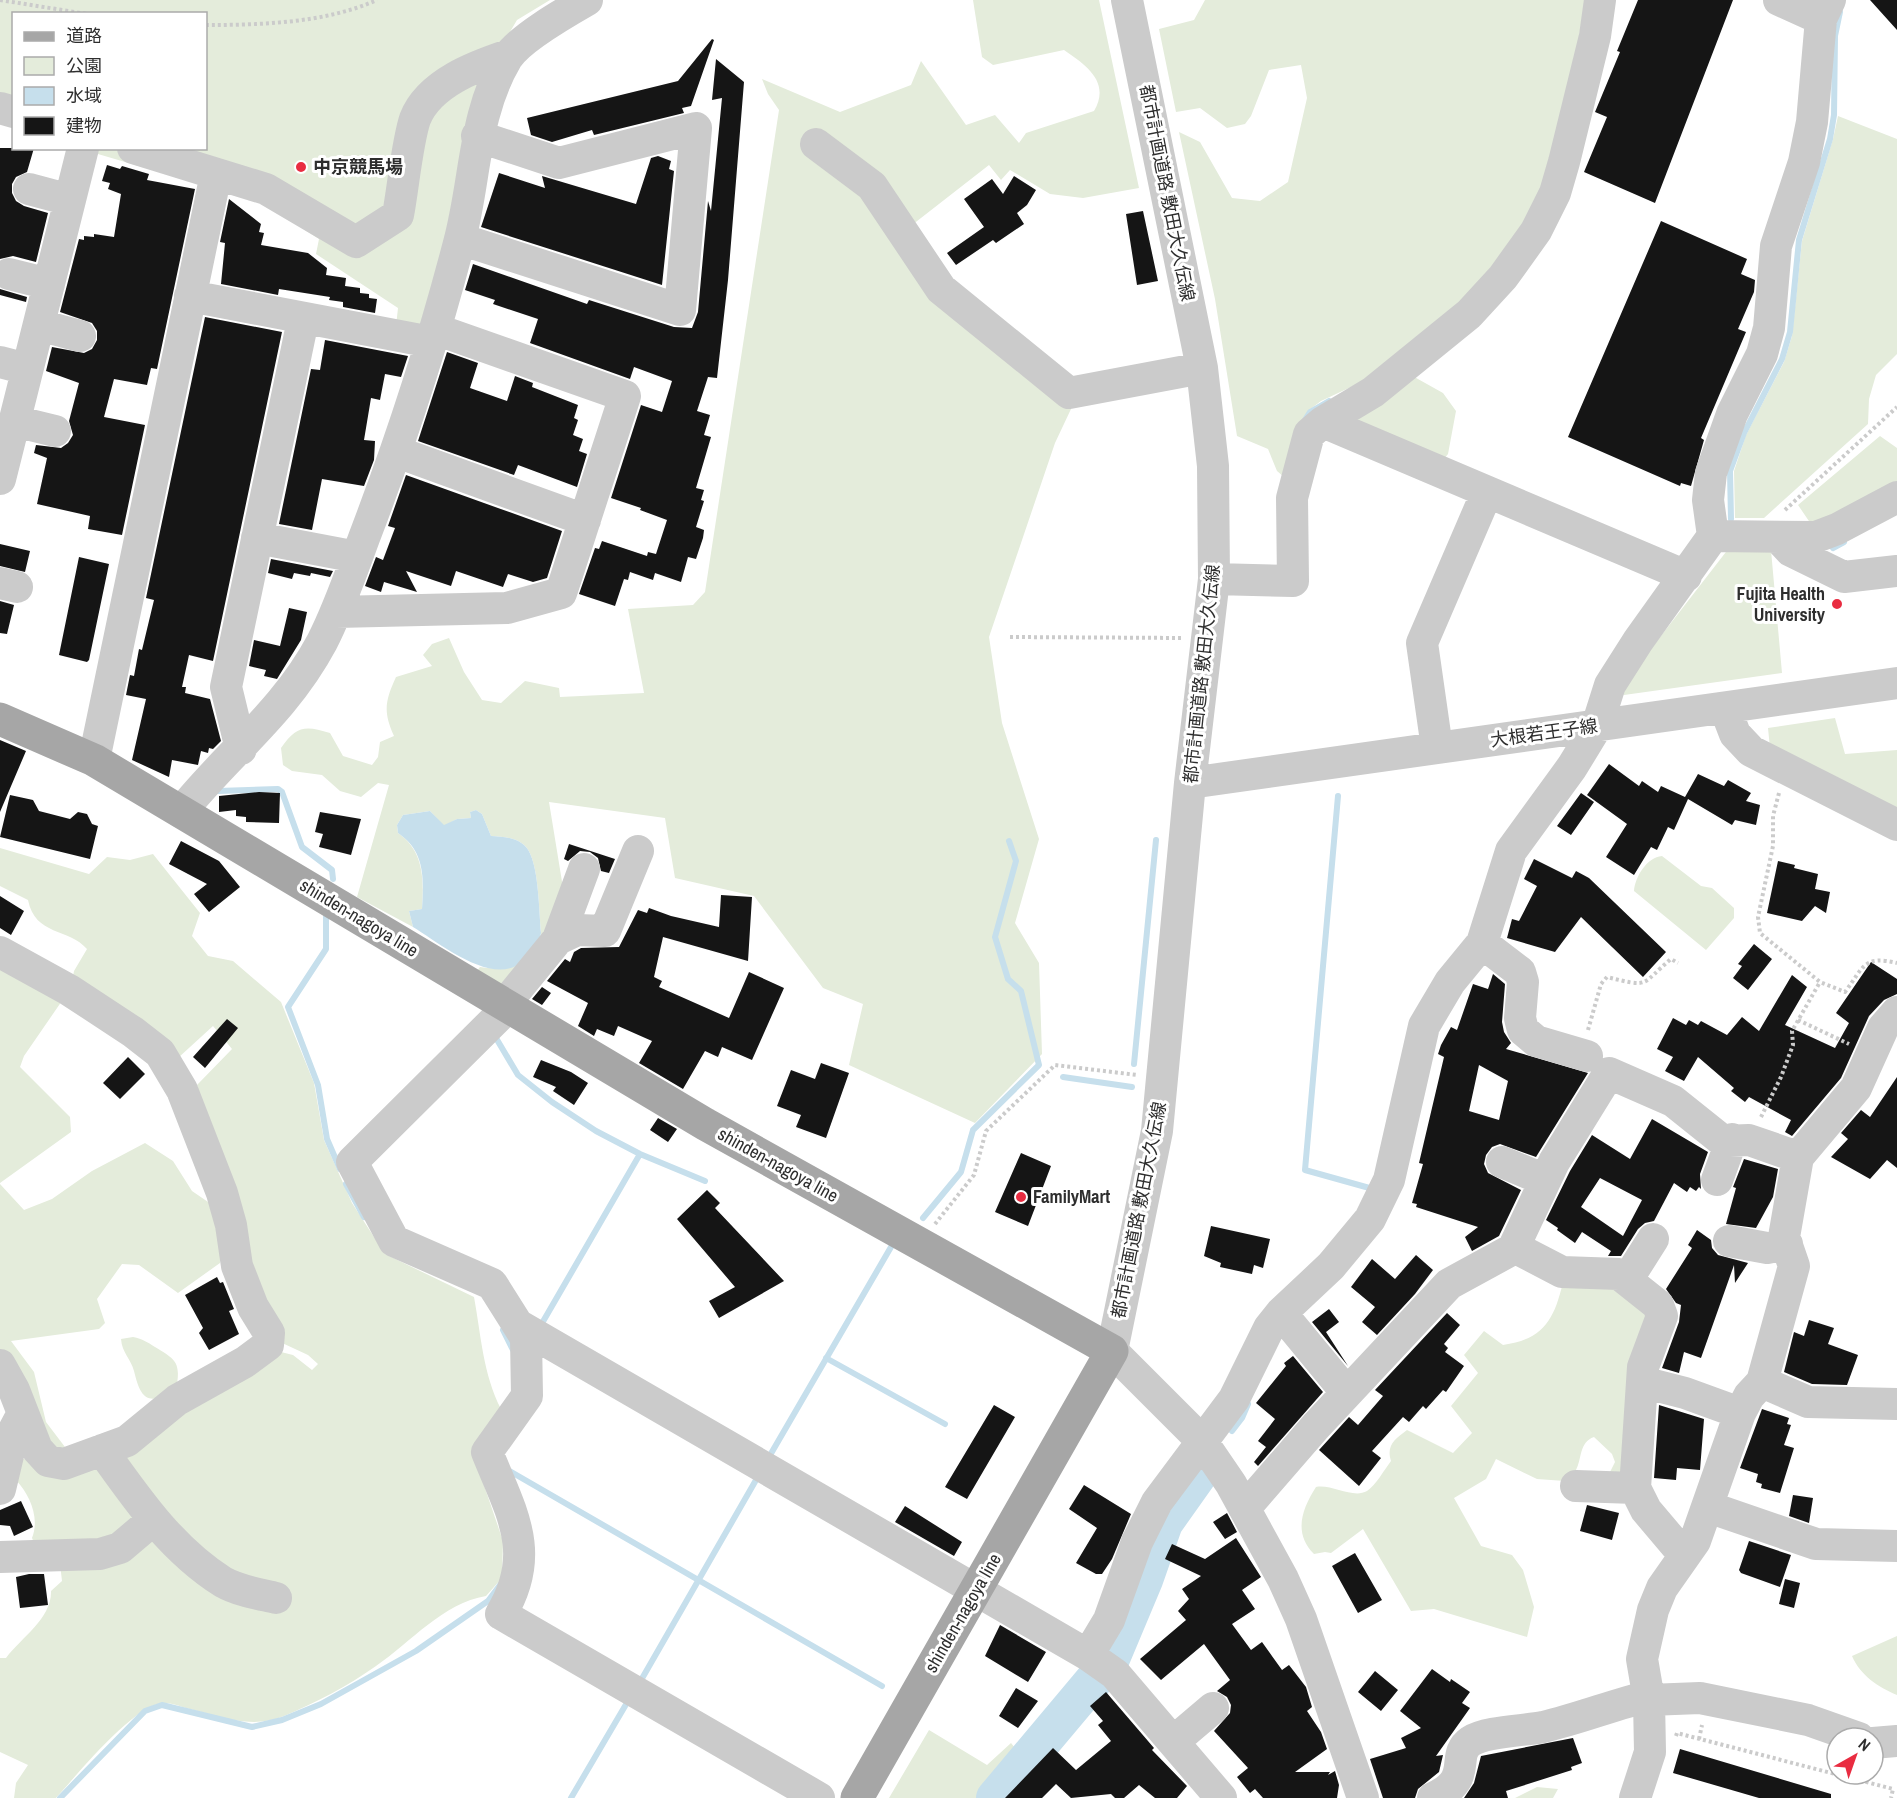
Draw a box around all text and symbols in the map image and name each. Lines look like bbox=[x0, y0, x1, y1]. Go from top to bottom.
legend bbox=[12, 12, 207, 150]
text: 道路 bbox=[66, 23, 102, 48]
text: 公園 bbox=[66, 53, 102, 78]
street label: 都市計画道路 敷田大久伝線 bbox=[1134, 82, 1201, 303]
text: 水域 bbox=[66, 83, 102, 108]
text: 建物 bbox=[66, 113, 102, 138]
place label: 中京競馬場 bbox=[313, 154, 403, 179]
marker: 中京競馬場 bbox=[294, 160, 308, 174]
street label: 都市計画道路 敷田大久伝線 bbox=[1178, 563, 1225, 785]
place label: Fujita Health University bbox=[1736, 581, 1826, 627]
marker: Fujita Health University bbox=[1830, 597, 1844, 611]
street label: 大根若王子線 bbox=[1489, 713, 1599, 752]
street label: shinden-nagoya line bbox=[295, 872, 423, 963]
street label: 都市計画道路 敷田大久伝線 bbox=[1105, 1099, 1172, 1320]
street label: shinden-nagoya line bbox=[714, 1121, 843, 1208]
place label: FamilyMart bbox=[1033, 1184, 1110, 1209]
marker: FamilyMart bbox=[1014, 1190, 1028, 1204]
street label: shinden-nagoya line bbox=[918, 1549, 1007, 1677]
north arrow bbox=[1825, 1726, 1885, 1786]
text: N bbox=[1854, 1733, 1875, 1756]

